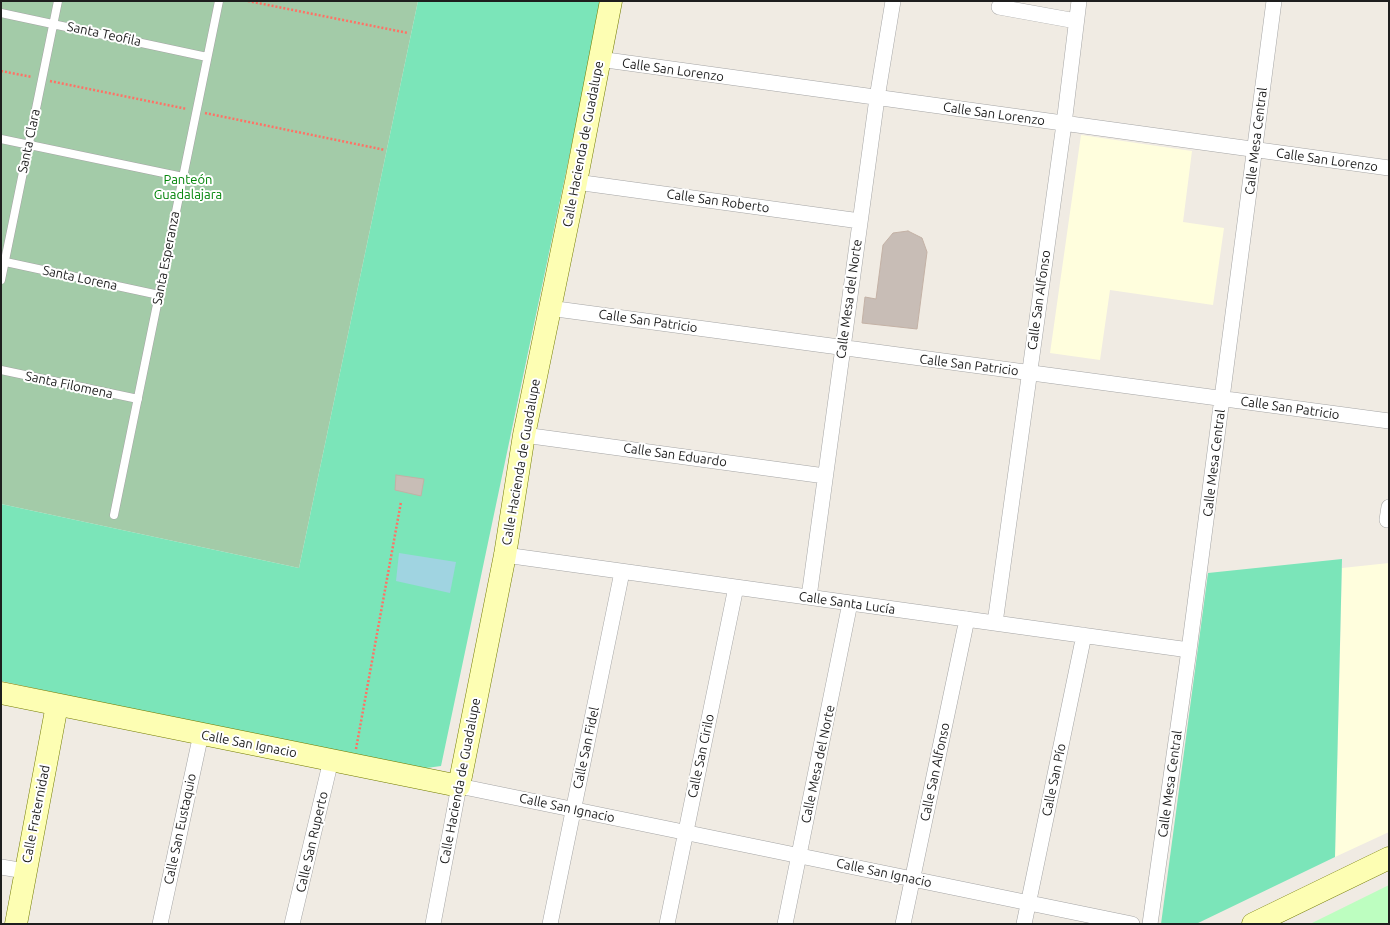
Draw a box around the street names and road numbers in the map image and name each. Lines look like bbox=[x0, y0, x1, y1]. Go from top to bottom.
street label: Santa Teofila bbox=[66, 19, 142, 49]
street label: Calle San Lorenzo bbox=[621, 55, 725, 85]
street label: Calle Hacienda de Guadalupe bbox=[559, 60, 607, 228]
street label: Calle Mesa Central bbox=[1242, 86, 1270, 196]
street label: Calle San Lorenzo bbox=[942, 99, 1046, 129]
street label: Santa Clara bbox=[15, 107, 43, 175]
street label: Calle San Lorenzo bbox=[1275, 145, 1379, 175]
street label: Calle San Roberto bbox=[666, 186, 770, 216]
street label: Santa Esperanza bbox=[149, 210, 183, 306]
street label: Calle Mesa del Norte bbox=[833, 238, 865, 360]
street label: Calle San Alfonso bbox=[1024, 249, 1054, 351]
street label: Santa Lorena bbox=[41, 262, 119, 294]
street label: Calle San Patricio bbox=[597, 306, 699, 336]
street label: Calle San Patricio bbox=[918, 351, 1020, 379]
street label: Santa Filomena bbox=[24, 368, 114, 402]
street label: Calle Hacienda de Guadalupe bbox=[499, 378, 543, 546]
street label: Calle San Patricio bbox=[1239, 393, 1341, 423]
street label: Calle Mesa Central bbox=[1200, 408, 1228, 518]
street label: Calle San Eduardo bbox=[622, 440, 728, 470]
street label: Calle Santa Lucía bbox=[798, 589, 896, 617]
street label: Calle Hacienda de Guadalupe bbox=[436, 697, 484, 865]
street label: Calle Mesa del Norte bbox=[798, 703, 838, 825]
street label: Calle San Fidel bbox=[570, 705, 602, 791]
street label: Calle San Cirilo bbox=[684, 712, 718, 800]
street label: Calle San Alfonso bbox=[917, 721, 953, 823]
street label: Calle San Ignacio bbox=[200, 727, 298, 761]
street label: Calle Mesa Central bbox=[1155, 729, 1185, 839]
street label: Calle San Pío bbox=[1039, 742, 1069, 818]
street label: Calle Fraternidad bbox=[19, 764, 53, 864]
street label: Calle San Eustaquio bbox=[161, 772, 199, 886]
street label: Calle San Ruperto bbox=[293, 790, 331, 894]
street label: Calle San Ignacio bbox=[518, 790, 616, 826]
street label: Calle San Ignacio bbox=[835, 855, 933, 891]

